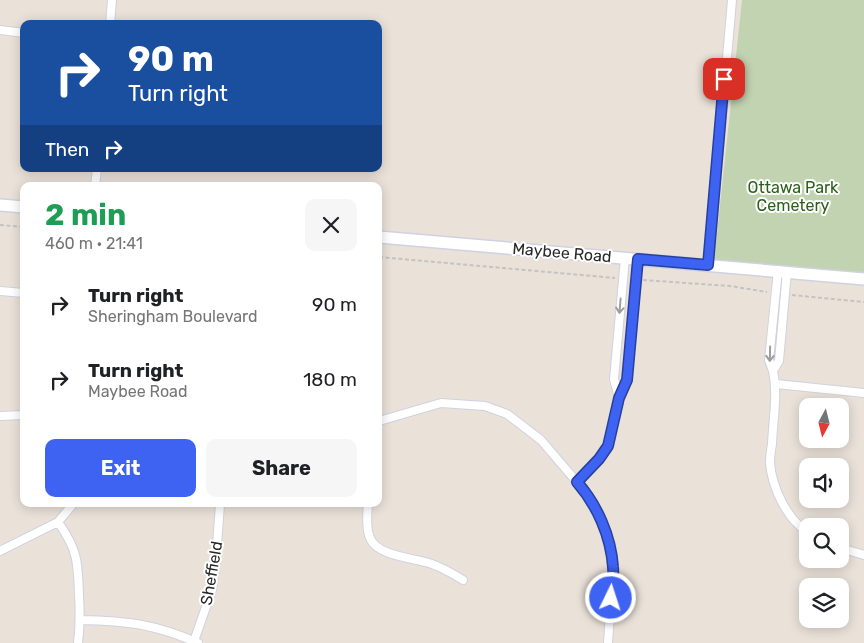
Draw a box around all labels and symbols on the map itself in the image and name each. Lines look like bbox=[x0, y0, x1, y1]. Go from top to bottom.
pin bbox=[703, 58, 745, 100]
park label: Ottawa Park Cemetery bbox=[748, 178, 839, 215]
street label: Maybee Road bbox=[512, 239, 612, 266]
one-way arrow bbox=[616, 298, 625, 314]
one-way arrow bbox=[765, 345, 775, 361]
north arrow bbox=[799, 398, 849, 448]
street label: Sheffield bbox=[197, 540, 226, 607]
position arrow bbox=[584, 571, 636, 623]

